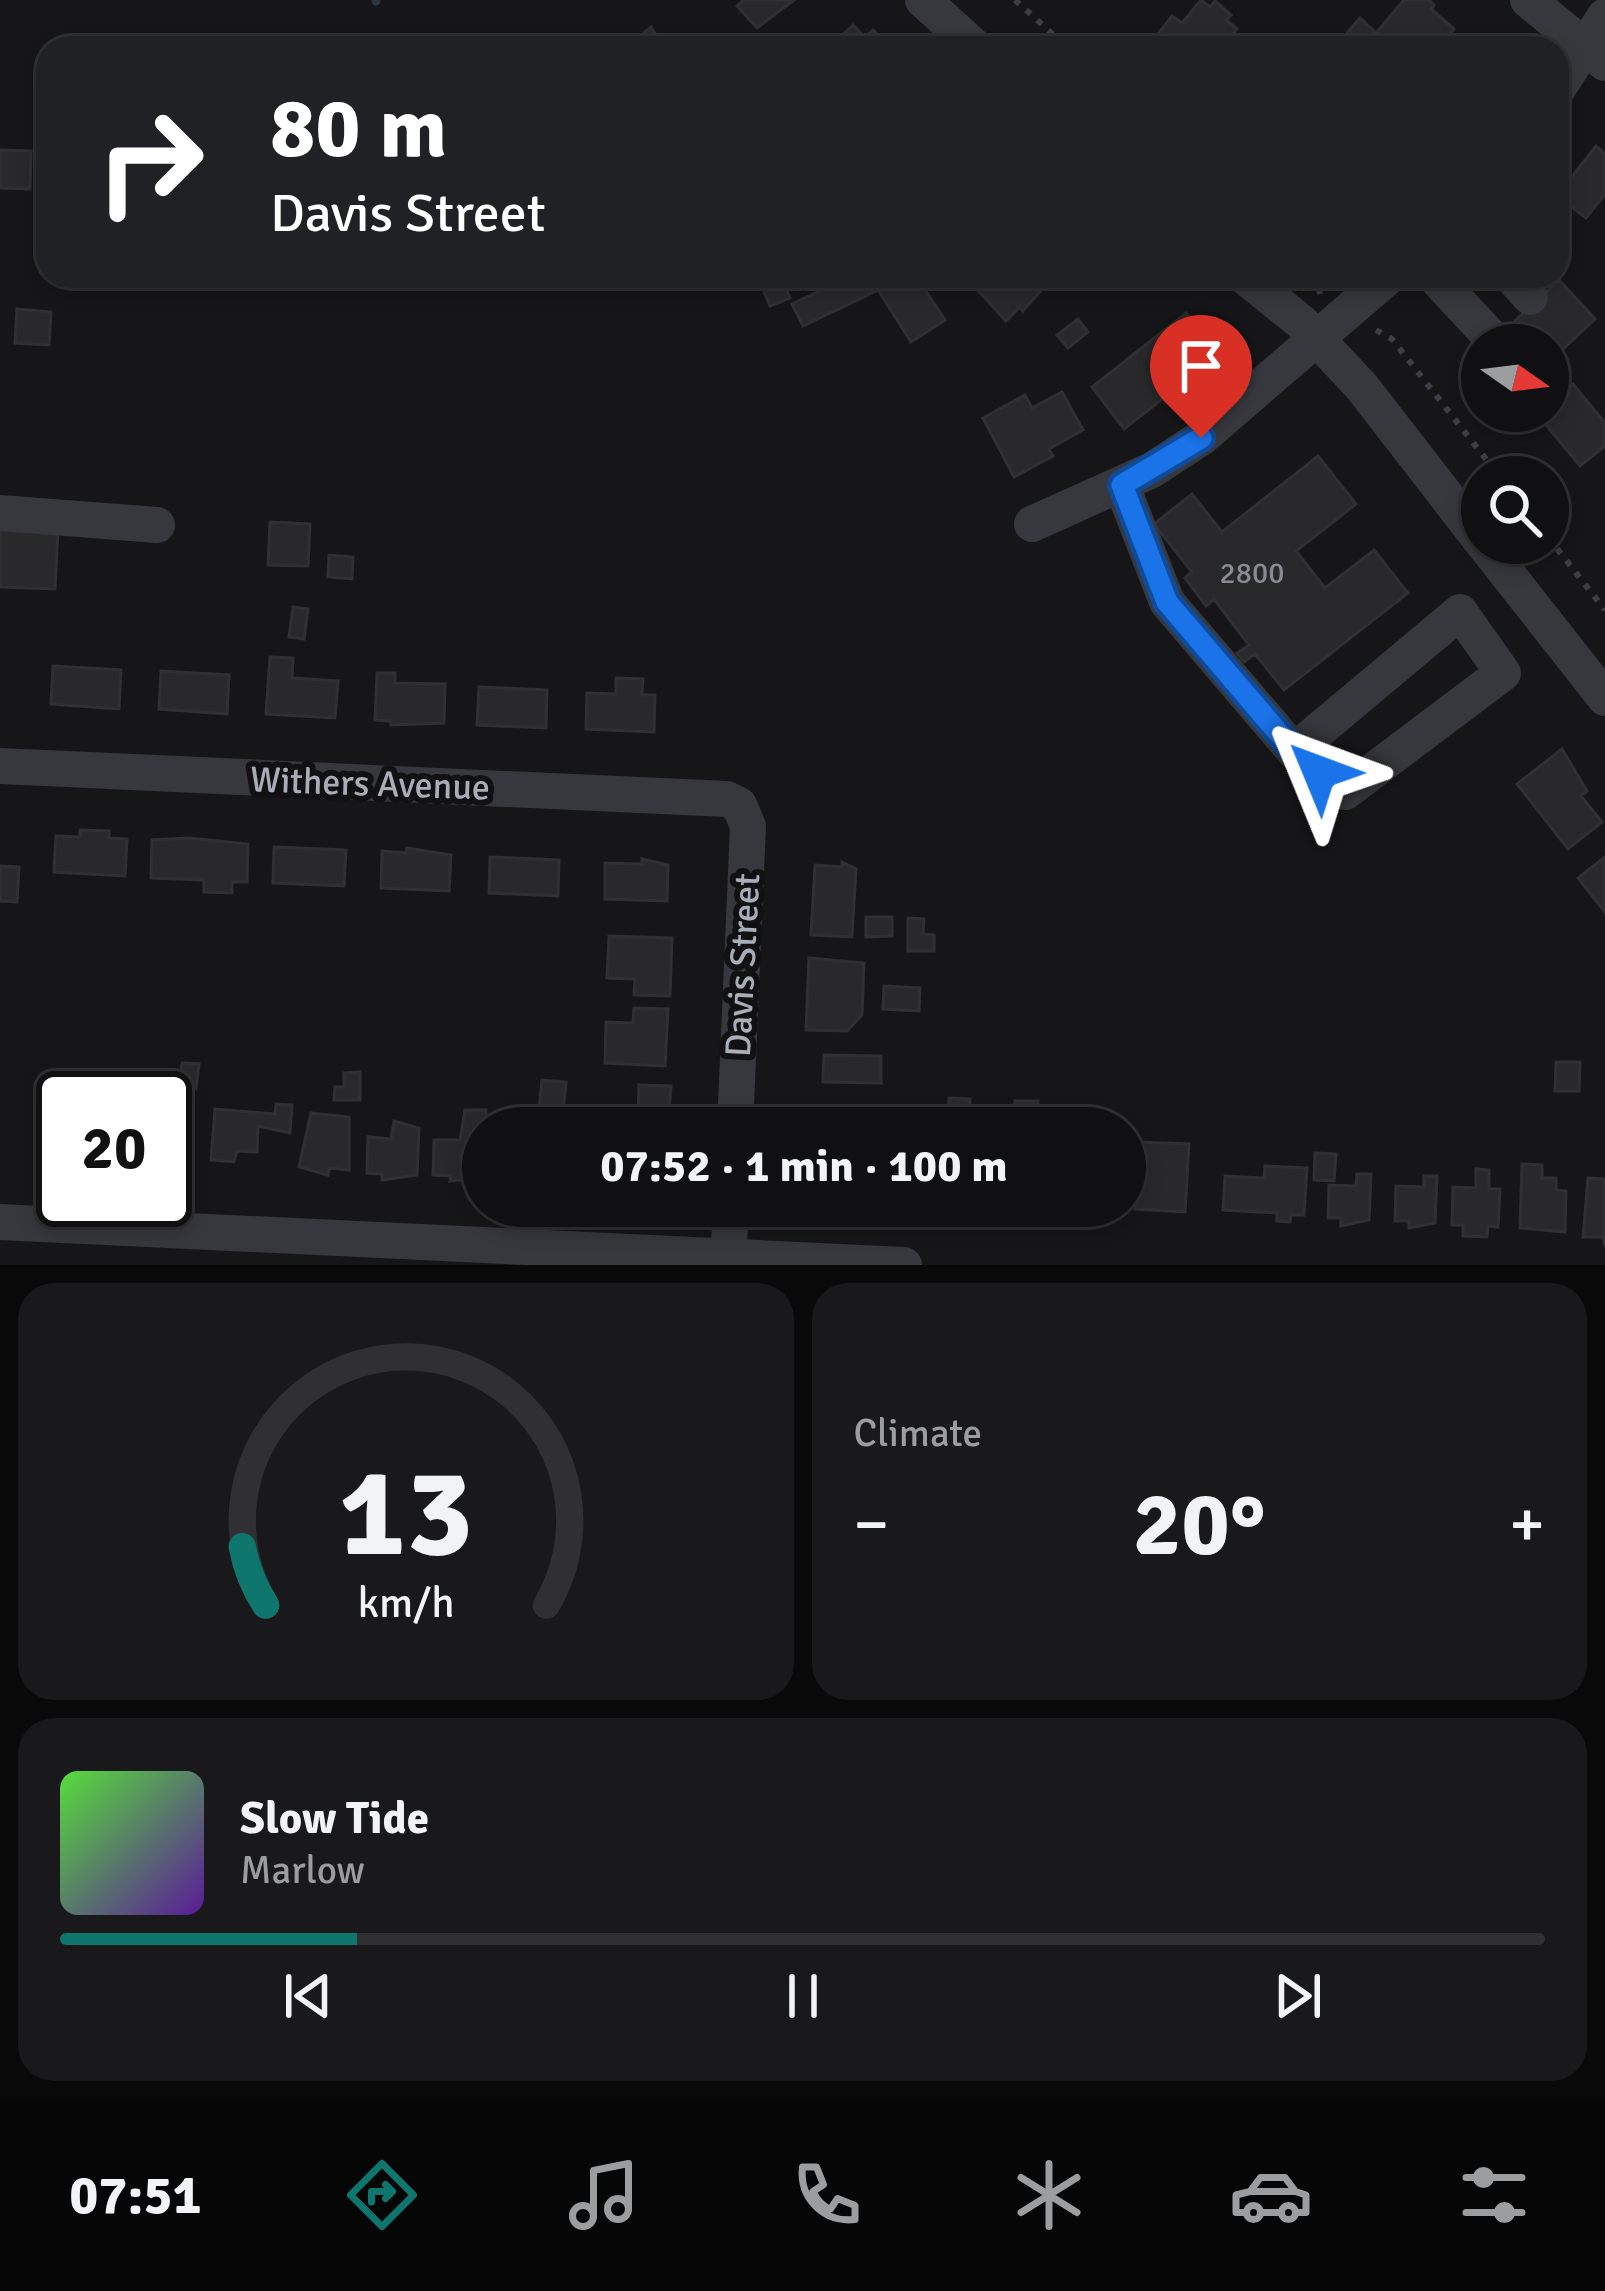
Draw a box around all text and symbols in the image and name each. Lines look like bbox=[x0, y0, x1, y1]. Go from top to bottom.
text: 80 m bbox=[270, 77, 447, 181]
icon: right bbox=[72, 84, 228, 240]
text: Davis Street bbox=[270, 180, 546, 247]
pin bbox=[1150, 315, 1252, 438]
north arrow bbox=[1461, 324, 1569, 432]
map controls bbox=[1461, 324, 1569, 564]
icon: arrive bbox=[1168, 333, 1234, 399]
button: search bbox=[1461, 456, 1569, 564]
house number: 2800 bbox=[1220, 555, 1284, 592]
position arrow bbox=[1256, 709, 1382, 835]
street label: Withers Avenue bbox=[249, 757, 491, 811]
street label: Davis Street bbox=[716, 872, 770, 1058]
speed limit sign: 20 bbox=[36, 1071, 192, 1227]
text: 07:52 · 1 min · 100 m bbox=[600, 1139, 1008, 1194]
text: Climate bbox=[854, 1409, 982, 1457]
text: 13 bbox=[338, 1437, 473, 1590]
text: 20° bbox=[1133, 1469, 1266, 1580]
text: − bbox=[854, 1484, 889, 1565]
text: + bbox=[1509, 1484, 1545, 1565]
text: km/h bbox=[357, 1576, 454, 1629]
text: Slow Tide bbox=[240, 1791, 429, 1846]
text: Marlow bbox=[240, 1846, 365, 1894]
icon: previous bbox=[275, 1963, 341, 2029]
icon: pause bbox=[770, 1963, 836, 2029]
icon: next bbox=[1265, 1963, 1331, 2029]
icon: directions bbox=[340, 2153, 424, 2237]
icon: music bbox=[562, 2153, 646, 2237]
icon: phone bbox=[785, 2153, 869, 2237]
icon: climate bbox=[1007, 2153, 1091, 2237]
icon: car bbox=[1229, 2153, 1313, 2237]
icon: filters bbox=[1452, 2153, 1536, 2237]
text: 07:51 bbox=[69, 2162, 202, 2229]

